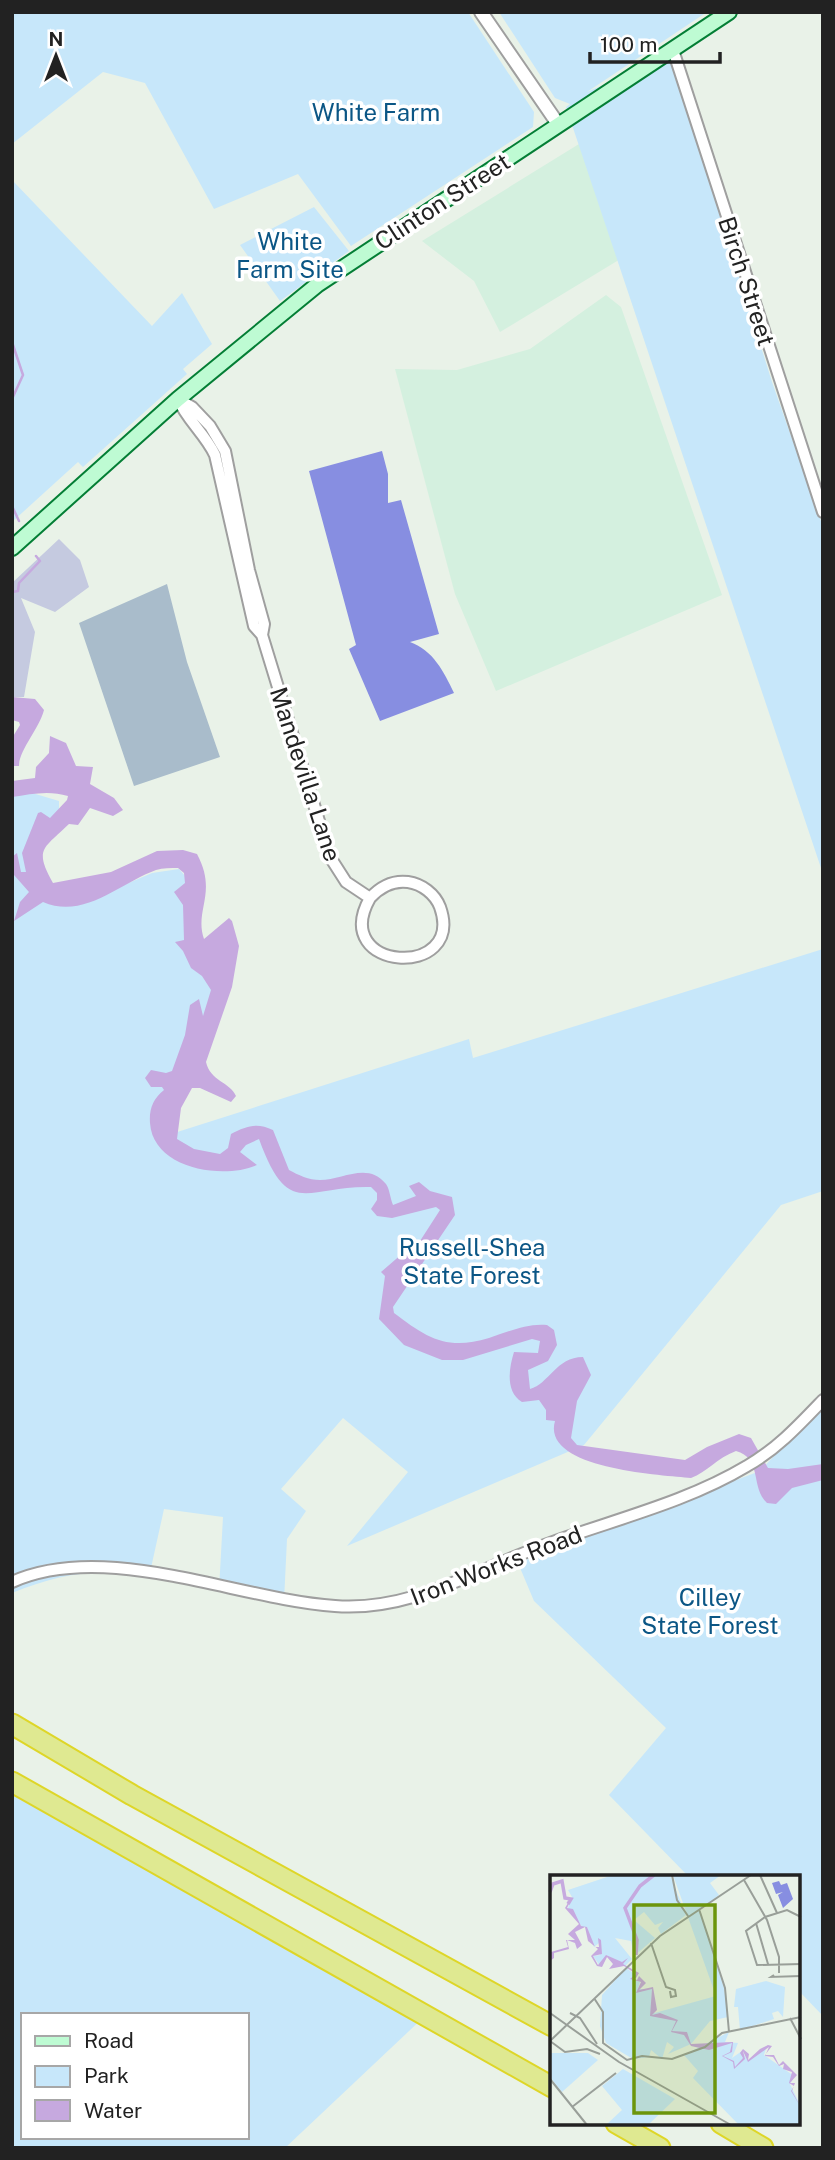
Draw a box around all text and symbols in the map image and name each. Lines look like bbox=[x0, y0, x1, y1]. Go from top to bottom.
north arrow bbox=[21, 21, 91, 91]
scale bar bbox=[590, 21, 720, 65]
text: N bbox=[49, 28, 63, 50]
text: 100 m bbox=[600, 32, 657, 57]
park label: White Farm bbox=[312, 98, 440, 126]
street label: Clinton Street bbox=[369, 147, 515, 255]
street label: Birch Street bbox=[713, 213, 781, 349]
park label: White Farm Site bbox=[236, 227, 344, 283]
street label: Mandevilla Lane bbox=[265, 683, 347, 865]
park label: Russell-Shea State Forest bbox=[399, 1233, 545, 1289]
street label: Iron Works Road bbox=[406, 1519, 586, 1611]
park label: Cilley State Forest bbox=[641, 1583, 779, 1639]
inset map bbox=[550, 1875, 800, 2125]
legend bbox=[21, 2013, 248, 2139]
text: Road bbox=[84, 2028, 134, 2053]
text: Park bbox=[84, 2063, 129, 2088]
text: Water bbox=[84, 2098, 142, 2123]

